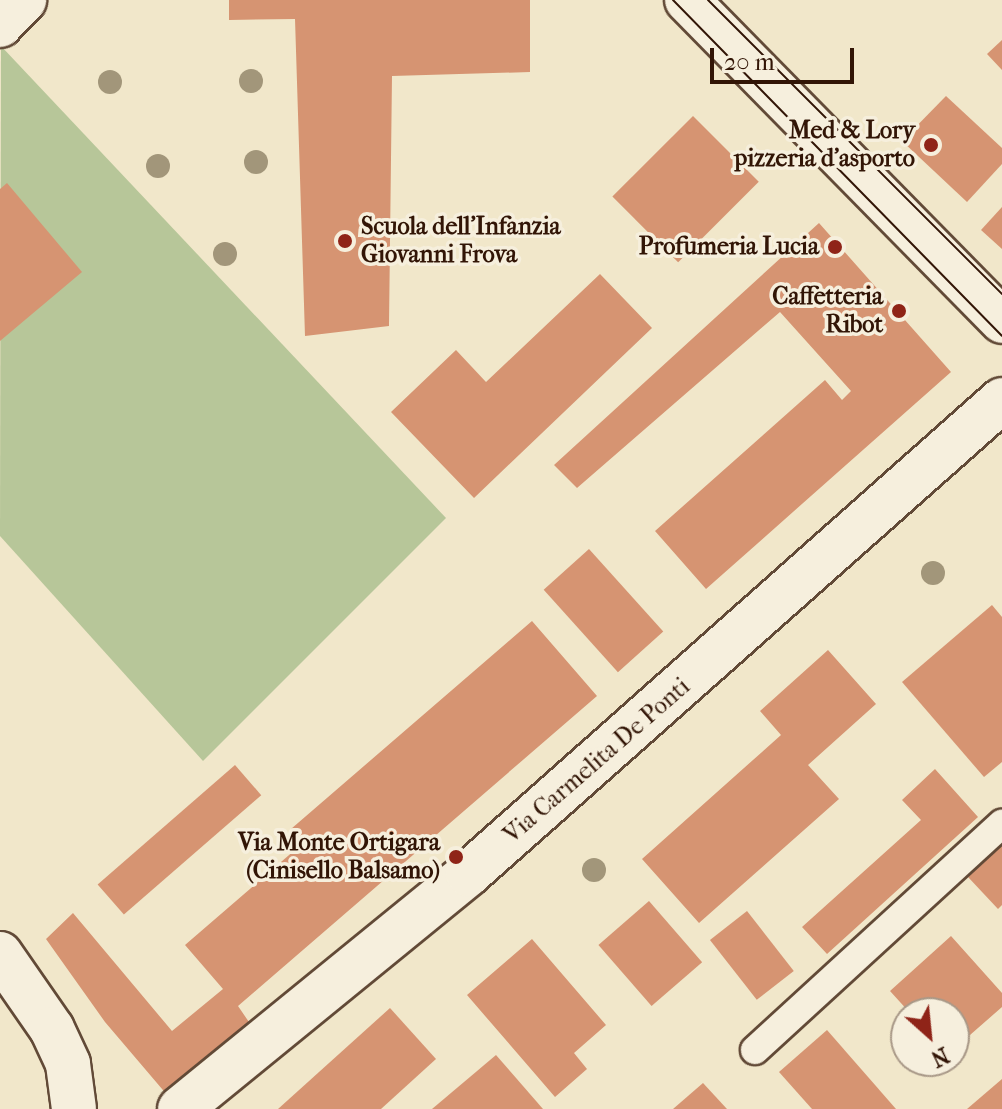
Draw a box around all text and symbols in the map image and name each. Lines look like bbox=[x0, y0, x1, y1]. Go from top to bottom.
scale bar bbox=[714, 32, 858, 82]
text: 20 m bbox=[724, 48, 775, 76]
place label: Med & Lory pizzeria d'asporto bbox=[734, 117, 915, 173]
marker: Med & Lory pizzeria d'asporto bbox=[922, 136, 940, 154]
place label: Scuola dell'Infanzia Giovanni Frova bbox=[361, 213, 561, 269]
marker: Scuola dell'Infanzia Giovanni Frova bbox=[336, 232, 354, 250]
place label: Profumeria Lucia bbox=[639, 233, 819, 261]
marker: Profumeria Lucia bbox=[826, 238, 844, 256]
place label: Caffetteria Ribot bbox=[772, 283, 883, 339]
marker: Caffetteria Ribot bbox=[890, 302, 908, 320]
street label: Via Carmelita De Ponti bbox=[498, 672, 696, 850]
place label: Via Monte Ortigara (Cinisello Balsamo) bbox=[238, 829, 440, 885]
marker: Via Monte Ortigara (Cinisello Balsamo) bbox=[447, 848, 465, 866]
north arrow bbox=[890, 997, 970, 1077]
text: N bbox=[927, 1041, 953, 1072]

